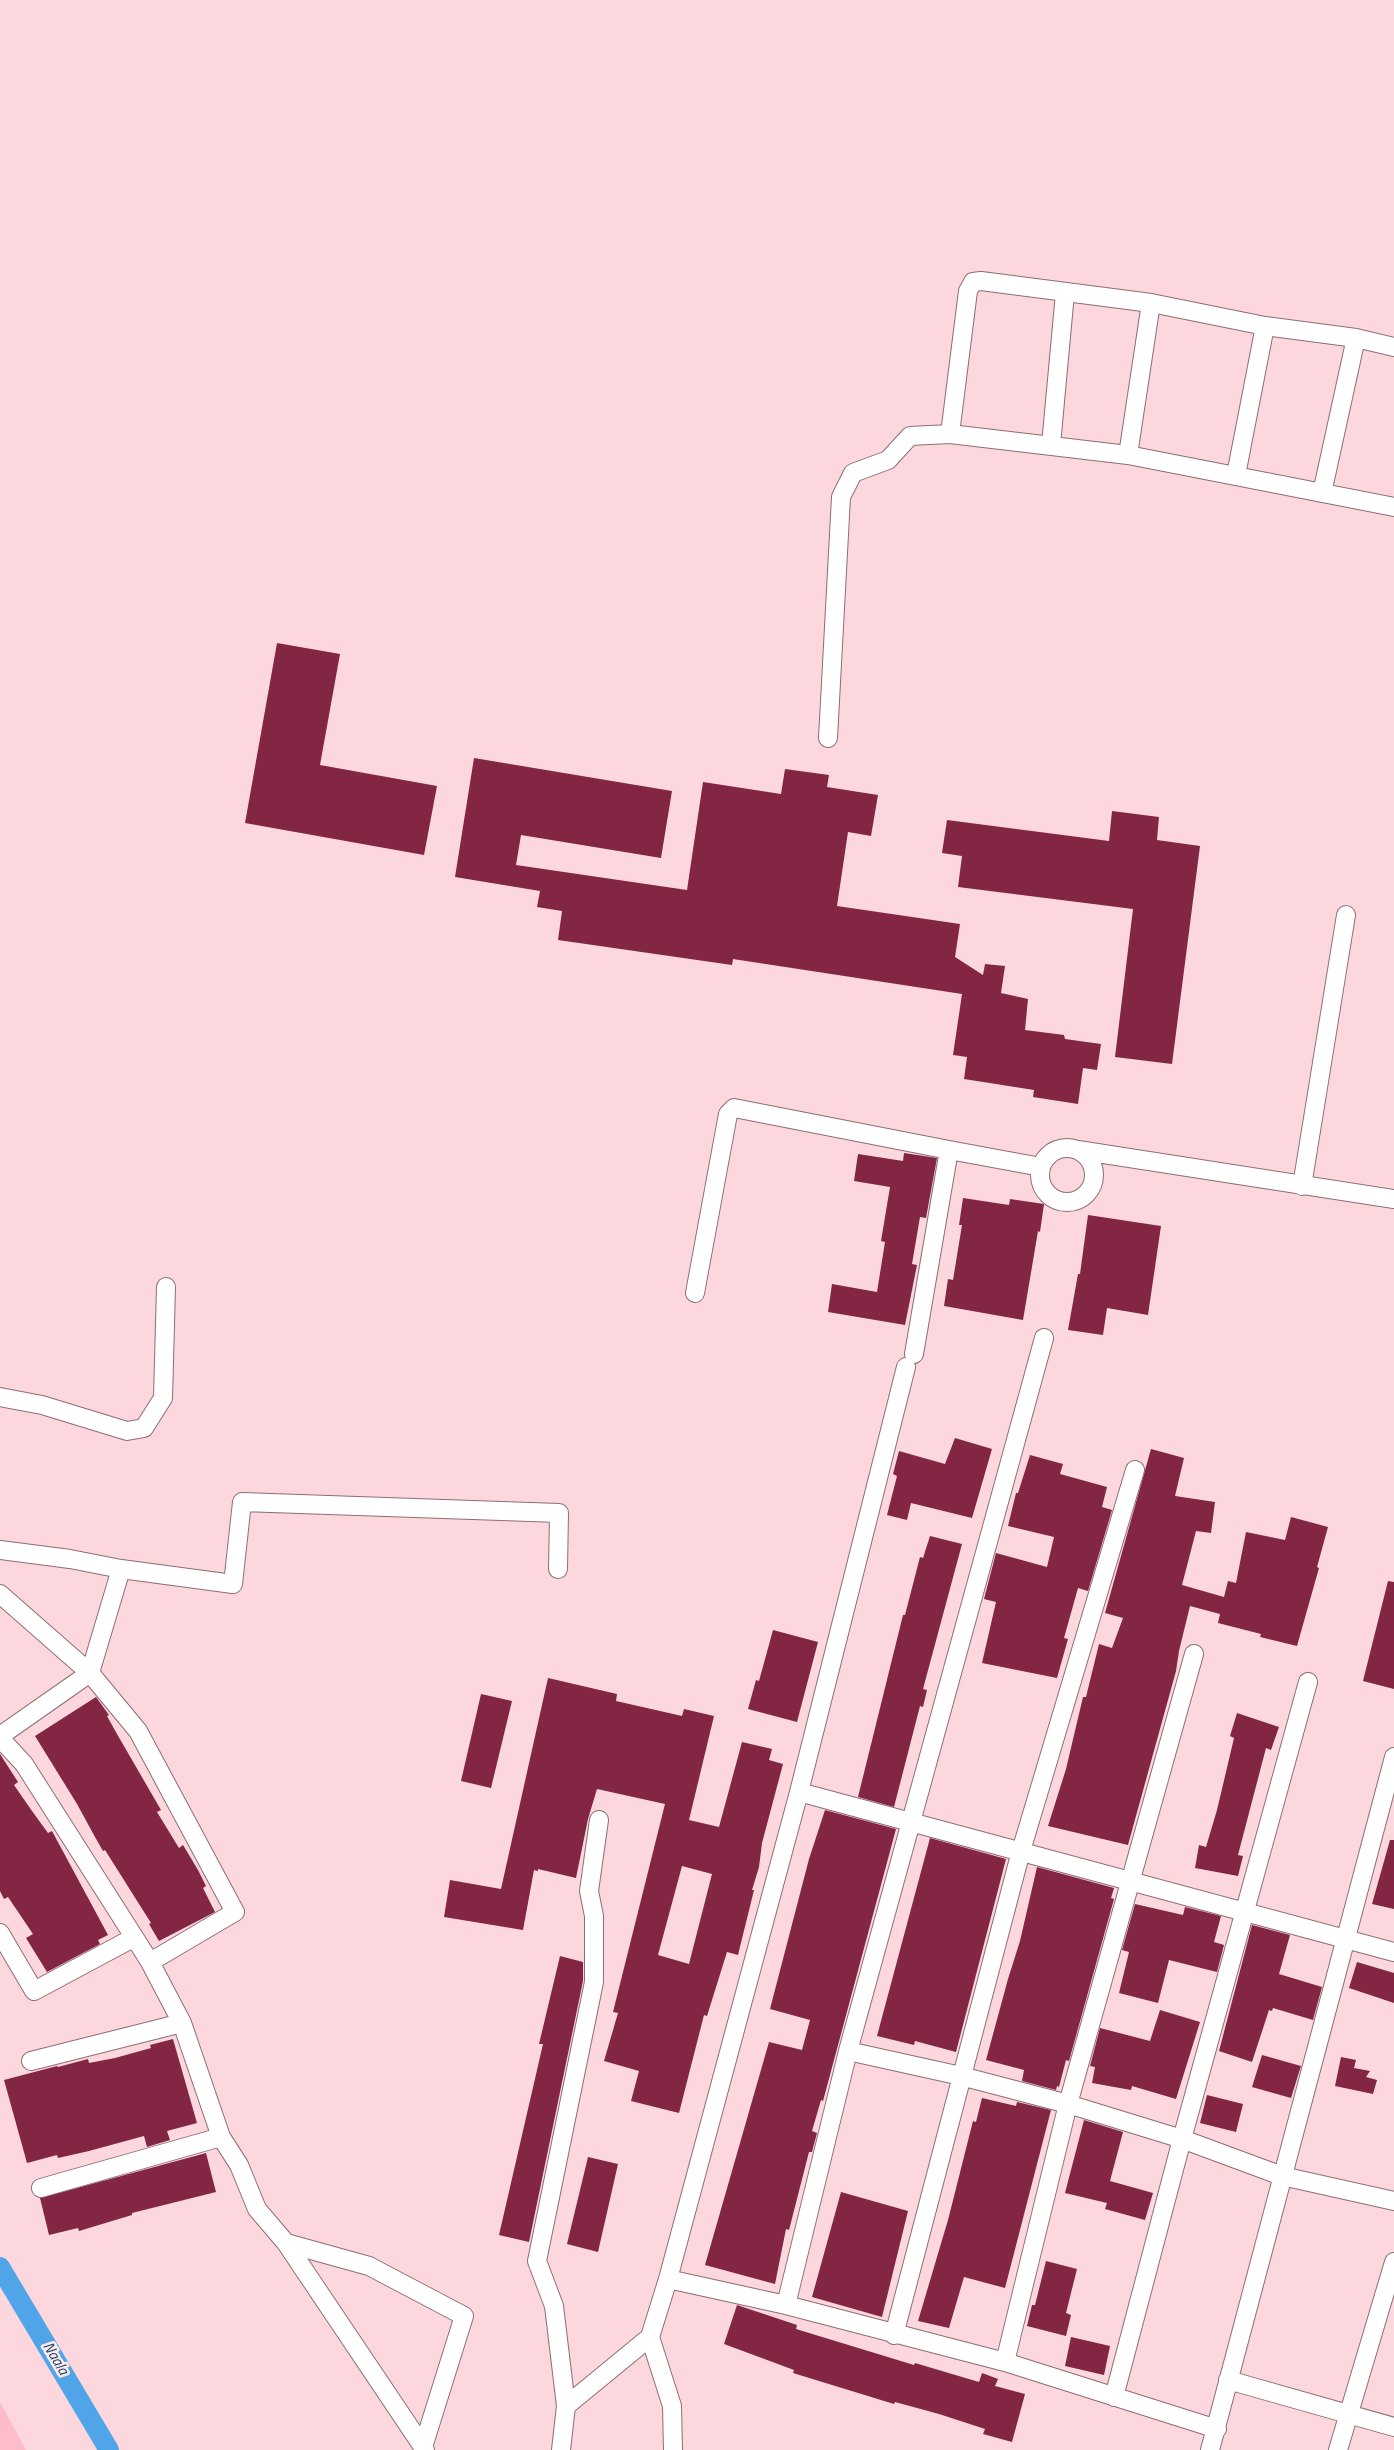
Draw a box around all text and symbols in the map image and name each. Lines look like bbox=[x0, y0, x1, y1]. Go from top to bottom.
water label: Naala bbox=[38, 2339, 72, 2379]

